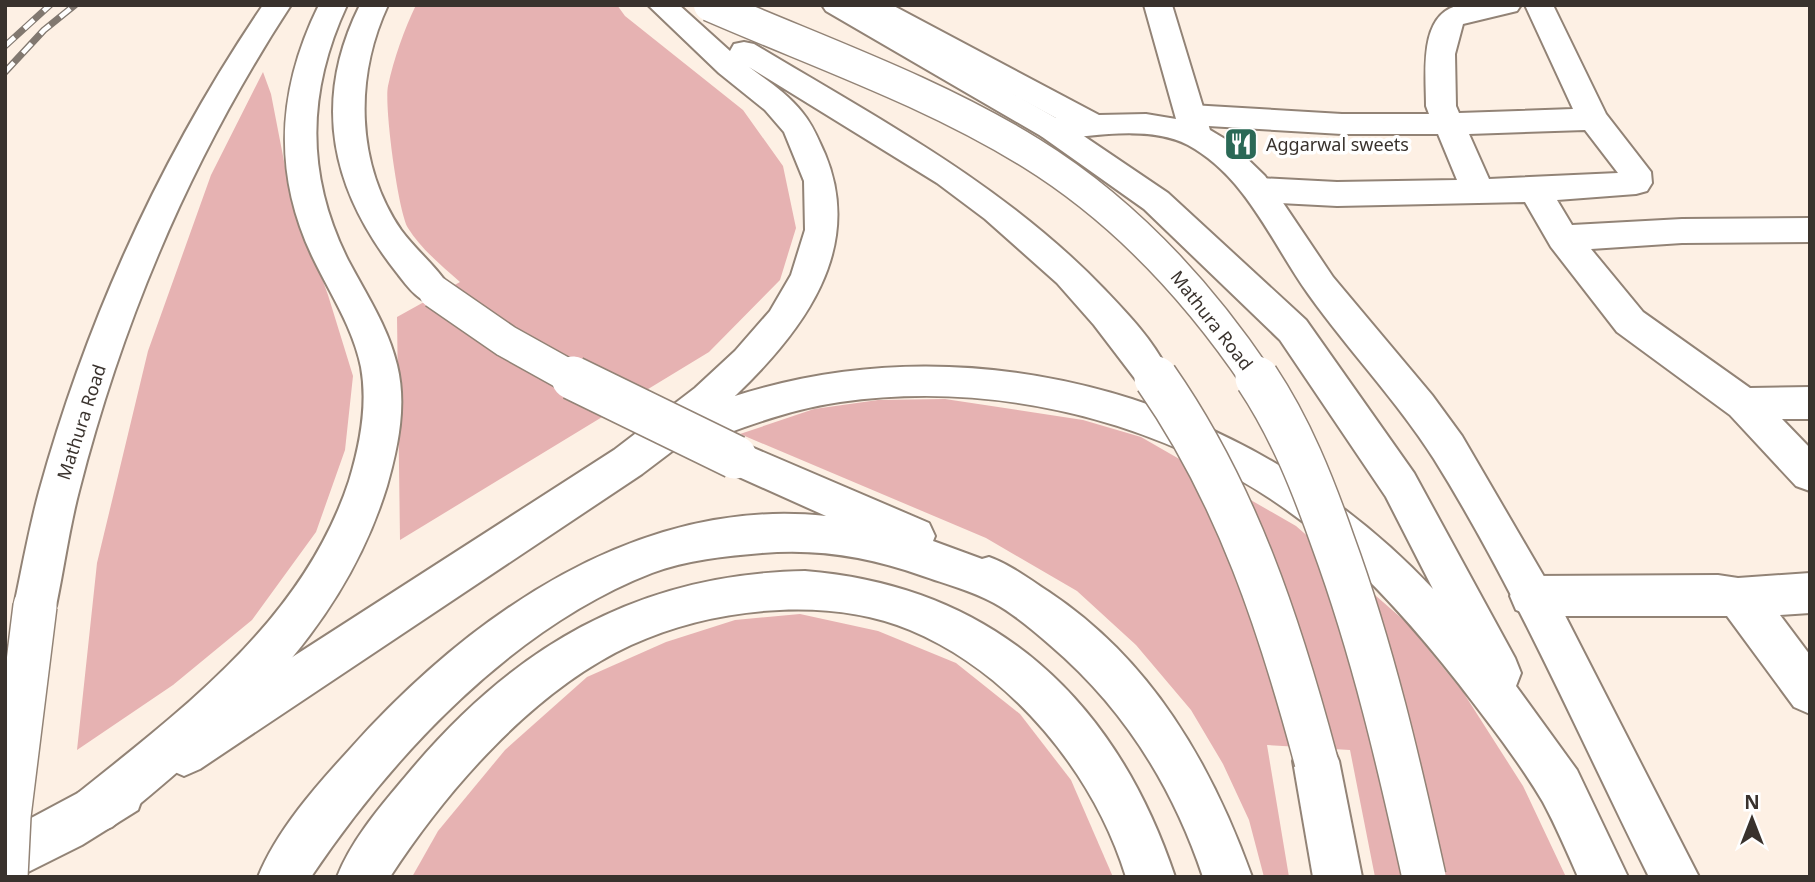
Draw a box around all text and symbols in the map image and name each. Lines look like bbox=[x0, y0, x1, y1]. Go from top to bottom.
restaurant icon: Aggarwal sweets bbox=[1222, 125, 1260, 163]
place label: Aggarwal sweets bbox=[1266, 132, 1409, 156]
street label: Mathura Road bbox=[1166, 265, 1258, 375]
street label: Mathura Road bbox=[51, 361, 111, 483]
north arrow bbox=[1717, 784, 1787, 854]
text: N bbox=[1744, 789, 1760, 815]

